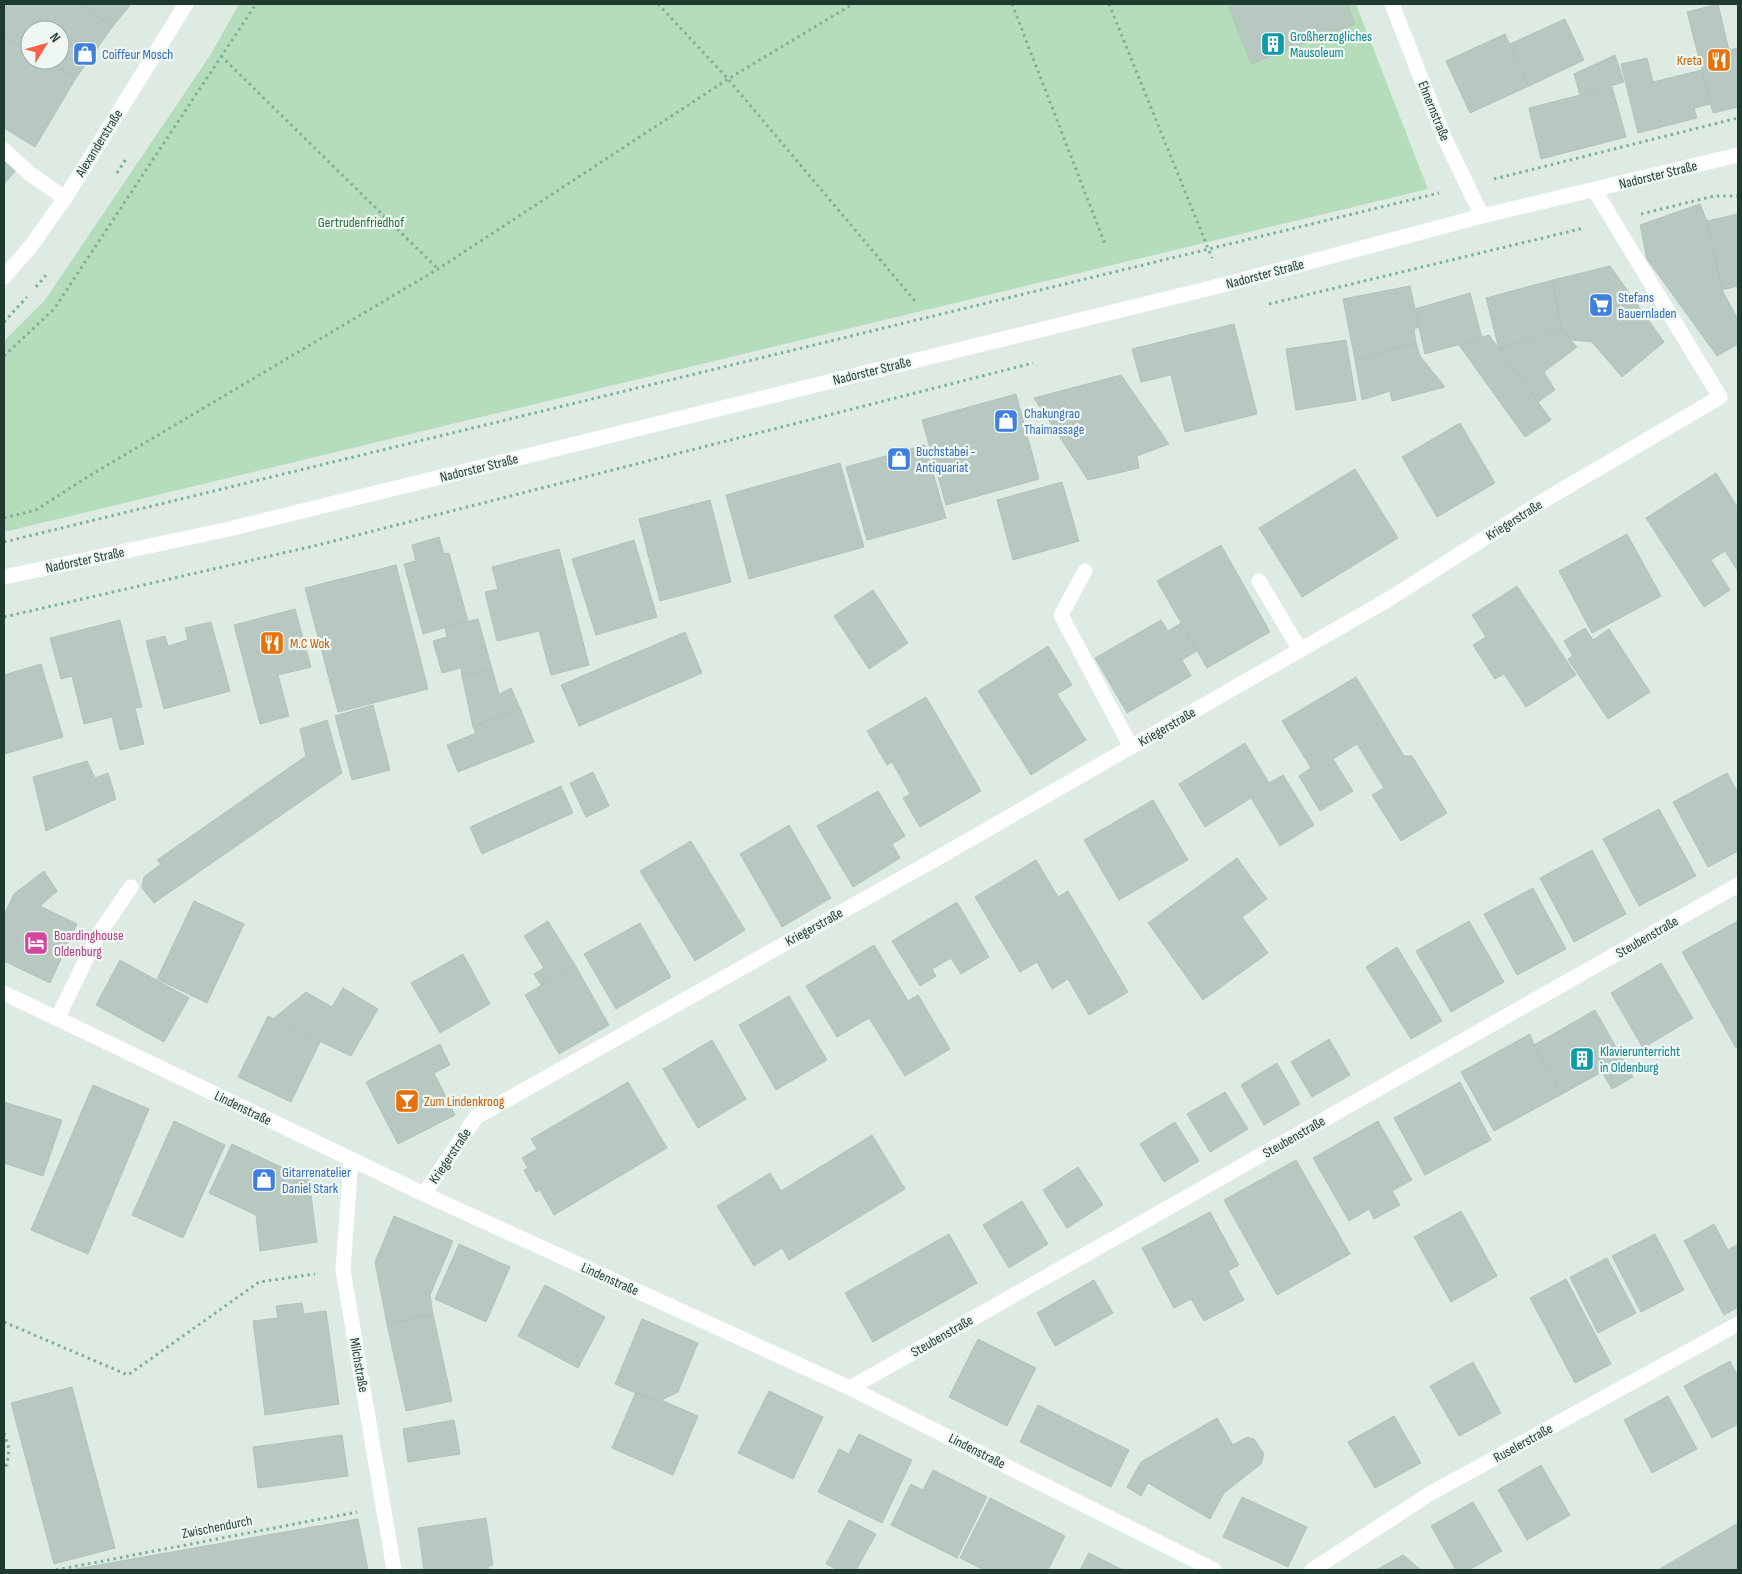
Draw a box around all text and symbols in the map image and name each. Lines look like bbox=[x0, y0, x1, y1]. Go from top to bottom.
north arrow bbox=[20, 20, 70, 70]
place label: Großherzogliches Mausoleum bbox=[1290, 28, 1372, 61]
text: N bbox=[46, 29, 64, 46]
building icon: Großherzogliches Mausoleum bbox=[1260, 31, 1286, 57]
shop icon: Coiffeur Mosch bbox=[72, 41, 98, 67]
place label: Coiffeur Mosch bbox=[102, 46, 173, 63]
restaurant icon: Kreta bbox=[1706, 47, 1732, 73]
place label: Kreta bbox=[1677, 52, 1702, 69]
street label: Ehnernstraße bbox=[1414, 78, 1454, 144]
street label: Alexanderstraße bbox=[71, 106, 126, 181]
street label: Nadorster Straße bbox=[1617, 157, 1699, 193]
park label: Gertrudenfriedhof bbox=[318, 214, 405, 231]
street label: Nadorster Straße bbox=[1224, 255, 1306, 293]
place label: Stefans Bauernladen bbox=[1618, 289, 1677, 322]
supermarket icon: Stefans Bauernladen bbox=[1588, 292, 1614, 318]
street label: Nadorster Straße bbox=[831, 353, 913, 389]
place label: Chakungrao Thaimassage bbox=[1024, 405, 1084, 438]
shop icon: Chakungrao Thaimassage bbox=[993, 408, 1019, 434]
place label: Buchstabei - Antiquariat bbox=[915, 443, 976, 476]
shop icon: Buchstabei - Antiquariat bbox=[886, 446, 912, 472]
street label: Nadorster Straße bbox=[438, 450, 520, 486]
street label: Kriegerstraße bbox=[1483, 496, 1545, 544]
street label: Nadorster Straße bbox=[44, 543, 126, 577]
restaurant icon: M.C Wok bbox=[259, 630, 285, 656]
place label: M.C Wok bbox=[290, 635, 330, 652]
street label: Kriegerstraße bbox=[1135, 704, 1199, 750]
street label: Kriegerstraße bbox=[782, 904, 846, 950]
street label: Steubenstraße bbox=[1613, 912, 1681, 962]
place label: Boardinghouse Oldenburg bbox=[54, 927, 124, 960]
hotel icon: Boardinghouse Oldenburg bbox=[23, 930, 49, 956]
place label: Klavierunterricht in Oldenburg bbox=[1600, 1043, 1680, 1076]
building icon: Klavierunterricht in Oldenburg bbox=[1569, 1046, 1595, 1072]
street label: Lindenstraße bbox=[212, 1087, 274, 1129]
bar icon: Zum Lindenkroog bbox=[394, 1088, 420, 1114]
place label: Zum Lindenkroog bbox=[424, 1093, 505, 1110]
street label: Steubenstraße bbox=[1260, 1112, 1328, 1162]
street label: Kriegerstraße bbox=[425, 1125, 475, 1187]
place label: Gitarrenatelier Daniel Stark bbox=[282, 1164, 351, 1197]
shop icon: Gitarrenatelier Daniel Stark bbox=[251, 1167, 277, 1193]
street label: Lindenstraße bbox=[579, 1259, 641, 1299]
street label: Steubenstraße bbox=[908, 1311, 976, 1361]
street label: Milchstraße bbox=[346, 1336, 372, 1394]
street label: Ruselerstraße bbox=[1490, 1420, 1556, 1466]
street label: Lindenstraße bbox=[946, 1430, 1008, 1472]
street label: Zwischendurch bbox=[180, 1512, 254, 1542]

